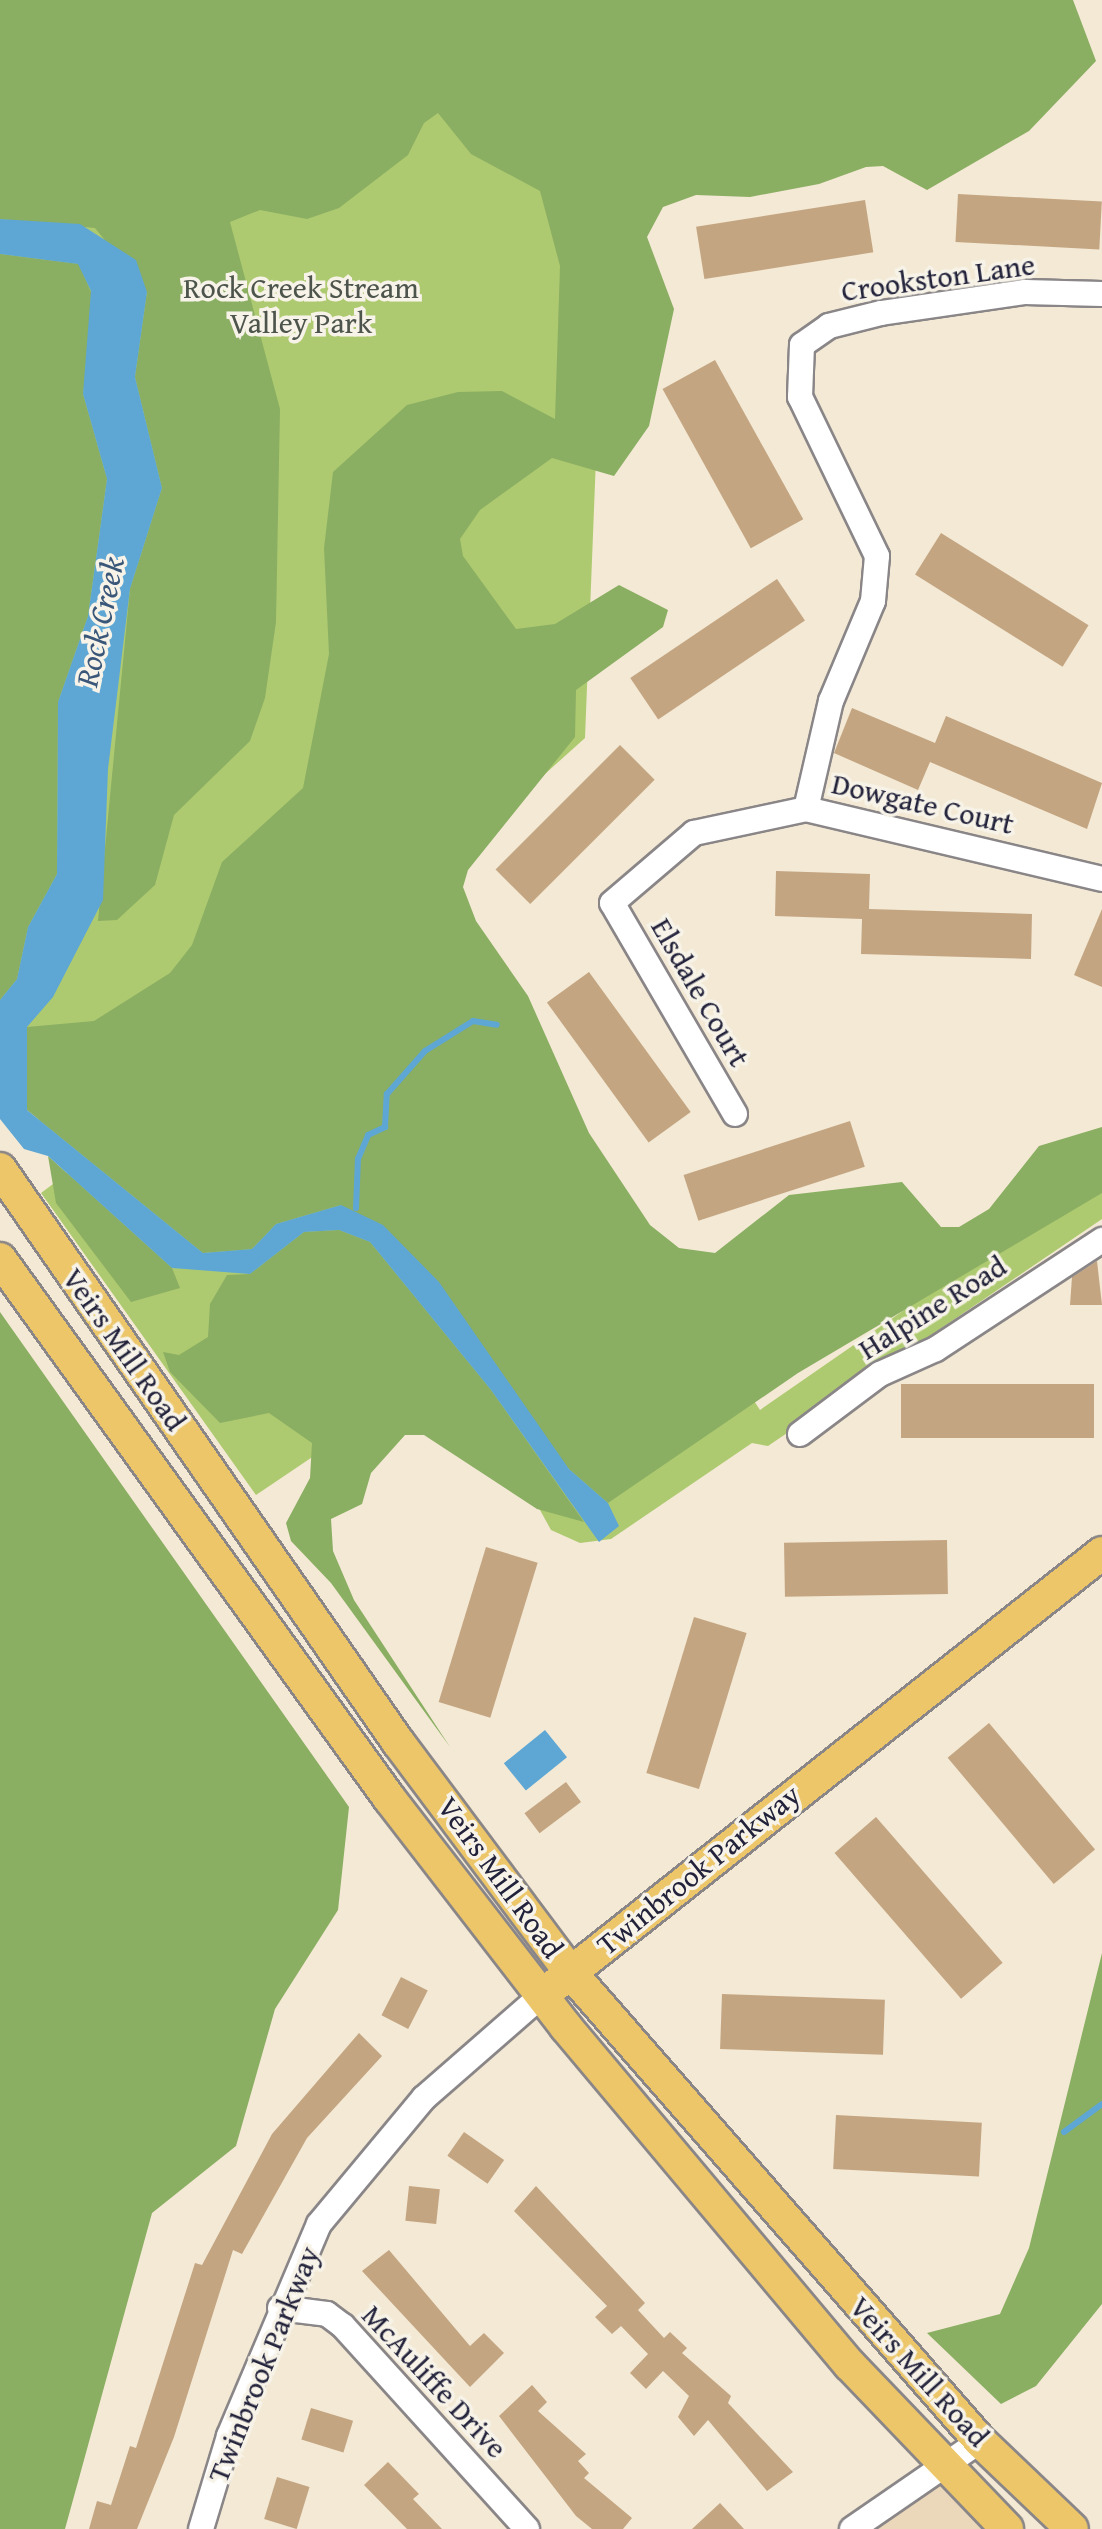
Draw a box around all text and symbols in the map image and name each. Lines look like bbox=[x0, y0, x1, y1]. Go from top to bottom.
street label: Crookston Lane bbox=[839, 246, 1037, 308]
park label: Rock Creek Stream Valley Park bbox=[183, 269, 419, 340]
water label: Rock Creek bbox=[68, 554, 132, 690]
street label: Dowgate Court bbox=[829, 765, 1017, 841]
street label: Elsdale Court bbox=[644, 911, 758, 1073]
street label: Halpine Road bbox=[851, 1247, 1013, 1367]
street label: Veirs Mill Road bbox=[56, 1261, 194, 1437]
street label: Twinbrook Parkway bbox=[589, 1776, 807, 1962]
street label: Veirs Mill Road bbox=[430, 1789, 572, 1965]
street label: Twinbrook Parkway bbox=[199, 2241, 327, 2487]
street label: Veirs Mill Road bbox=[843, 2288, 997, 2454]
street label: McAuliffe Drive bbox=[355, 2297, 515, 2465]

